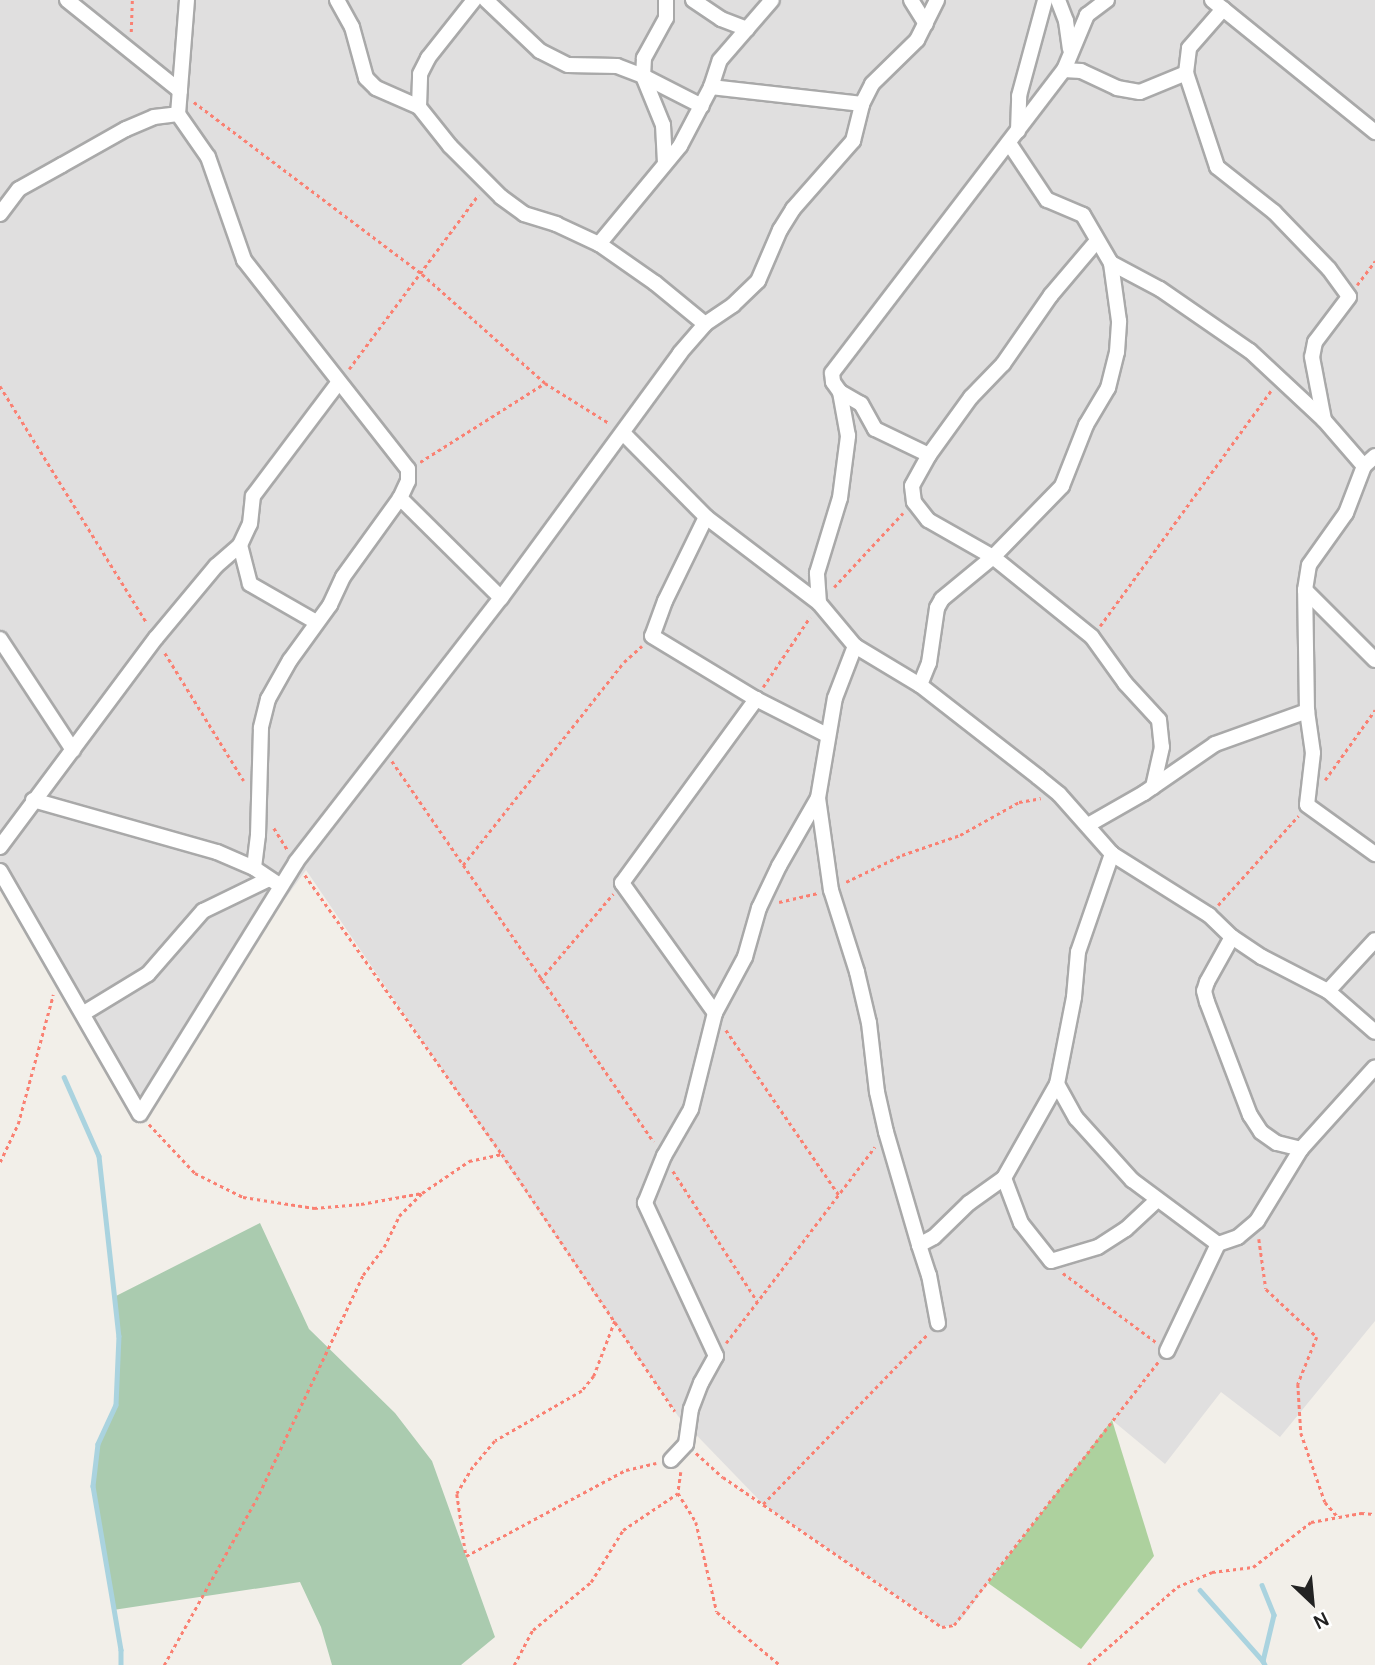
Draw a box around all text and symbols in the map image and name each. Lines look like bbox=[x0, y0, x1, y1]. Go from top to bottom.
north arrow bbox=[1277, 1567, 1347, 1637]
text: N bbox=[1309, 1606, 1333, 1636]

